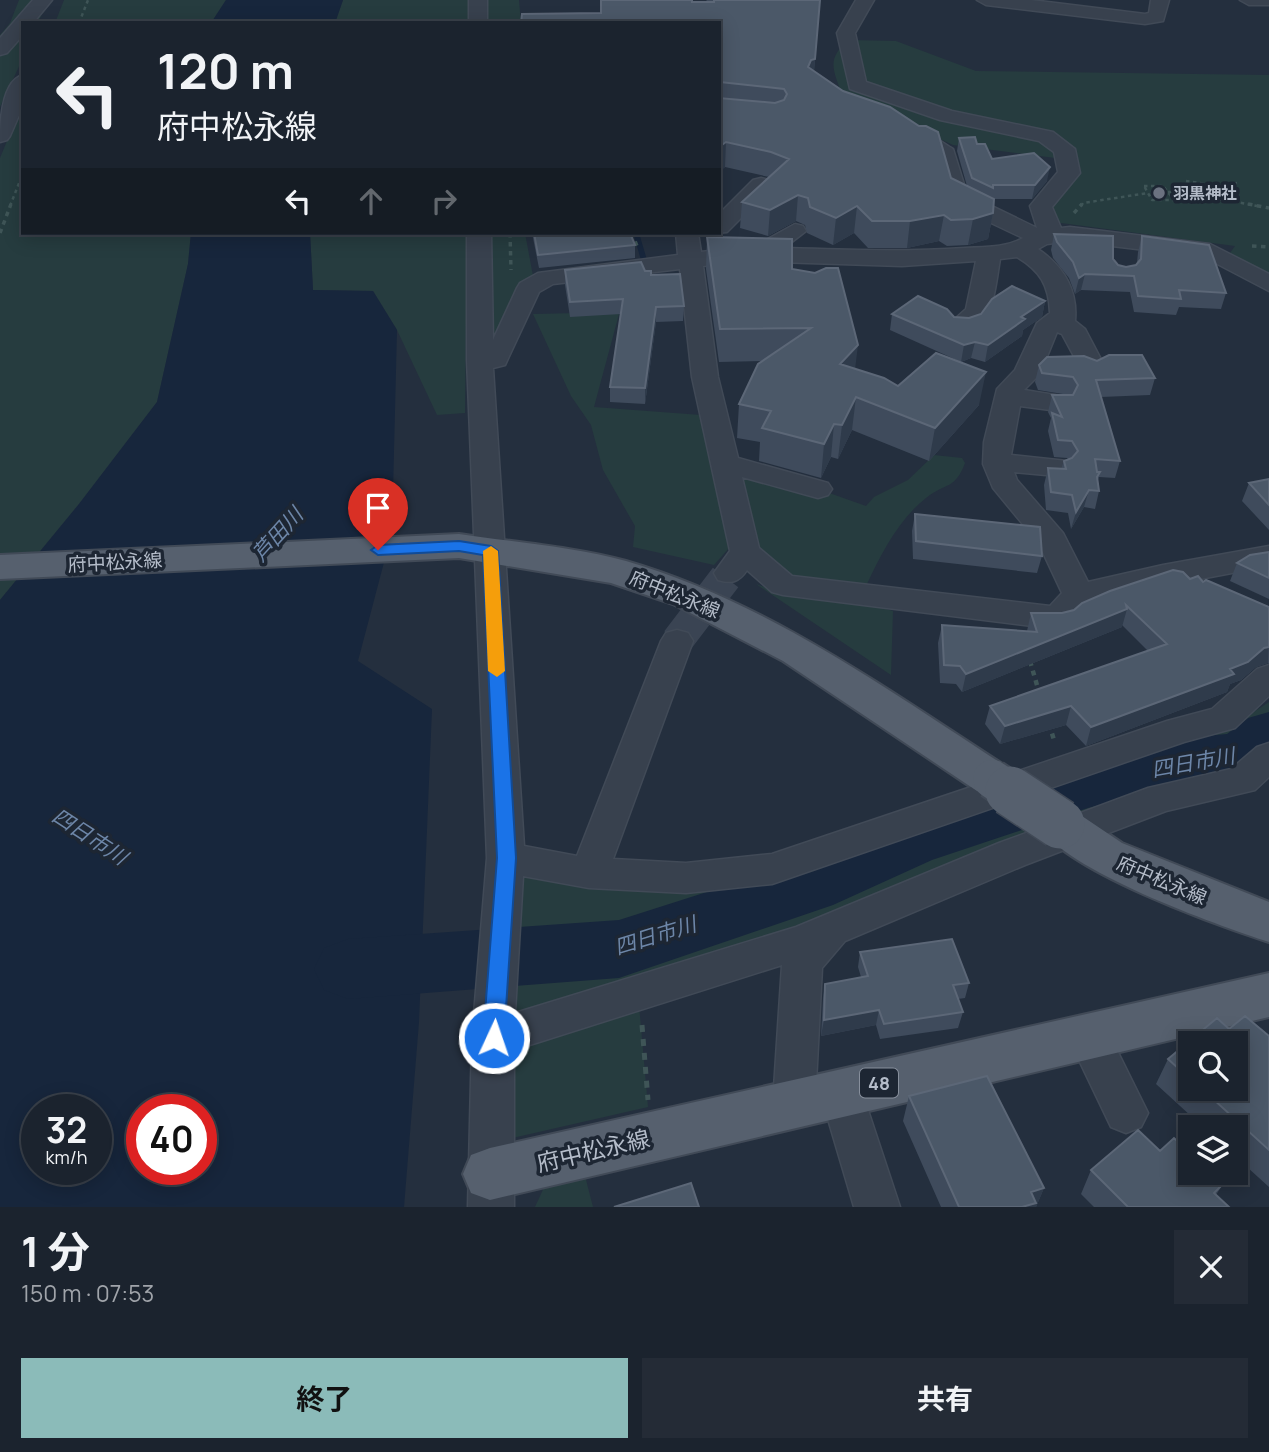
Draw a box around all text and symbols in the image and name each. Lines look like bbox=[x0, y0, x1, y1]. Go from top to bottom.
text: 120 m bbox=[157, 37, 294, 104]
icon: left bbox=[42, 49, 133, 140]
text: 府中松永線 bbox=[157, 104, 317, 148]
icon: left bbox=[279, 182, 317, 220]
icon: ahead bbox=[352, 182, 390, 220]
icon: right bbox=[425, 182, 463, 220]
place label: 羽黒神社 bbox=[1173, 182, 1237, 204]
marker: 羽黒神社 bbox=[1151, 185, 1167, 201]
pin bbox=[348, 478, 408, 550]
icon: arrive bbox=[359, 489, 397, 527]
water label: 芦田川 bbox=[246, 500, 310, 567]
street label: 府中松永線 bbox=[67, 547, 163, 577]
street label: 府中松永線 bbox=[626, 564, 724, 624]
water label: 四日市川 bbox=[1149, 741, 1239, 783]
water label: 四日市川 bbox=[47, 801, 135, 872]
street label: 府中松永線 bbox=[1113, 849, 1211, 911]
water label: 四日市川 bbox=[611, 909, 701, 961]
position arrow bbox=[457, 1001, 531, 1075]
map controls bbox=[1178, 1031, 1248, 1185]
button: search bbox=[1178, 1031, 1248, 1101]
road number: 48 bbox=[860, 1068, 898, 1098]
speed limit sign: 40 bbox=[126, 1094, 217, 1185]
text: 32 bbox=[46, 1106, 87, 1154]
button: layers bbox=[1178, 1115, 1248, 1185]
street label: 府中松永線 bbox=[533, 1121, 653, 1179]
text: km/h bbox=[46, 1145, 87, 1169]
text: 1 分 bbox=[21, 1222, 90, 1280]
button: close bbox=[1174, 1230, 1248, 1304]
text: 150 m · 07:53 bbox=[21, 1277, 154, 1309]
button: 終了 bbox=[21, 1358, 628, 1438]
button: 共有 bbox=[642, 1358, 1248, 1438]

